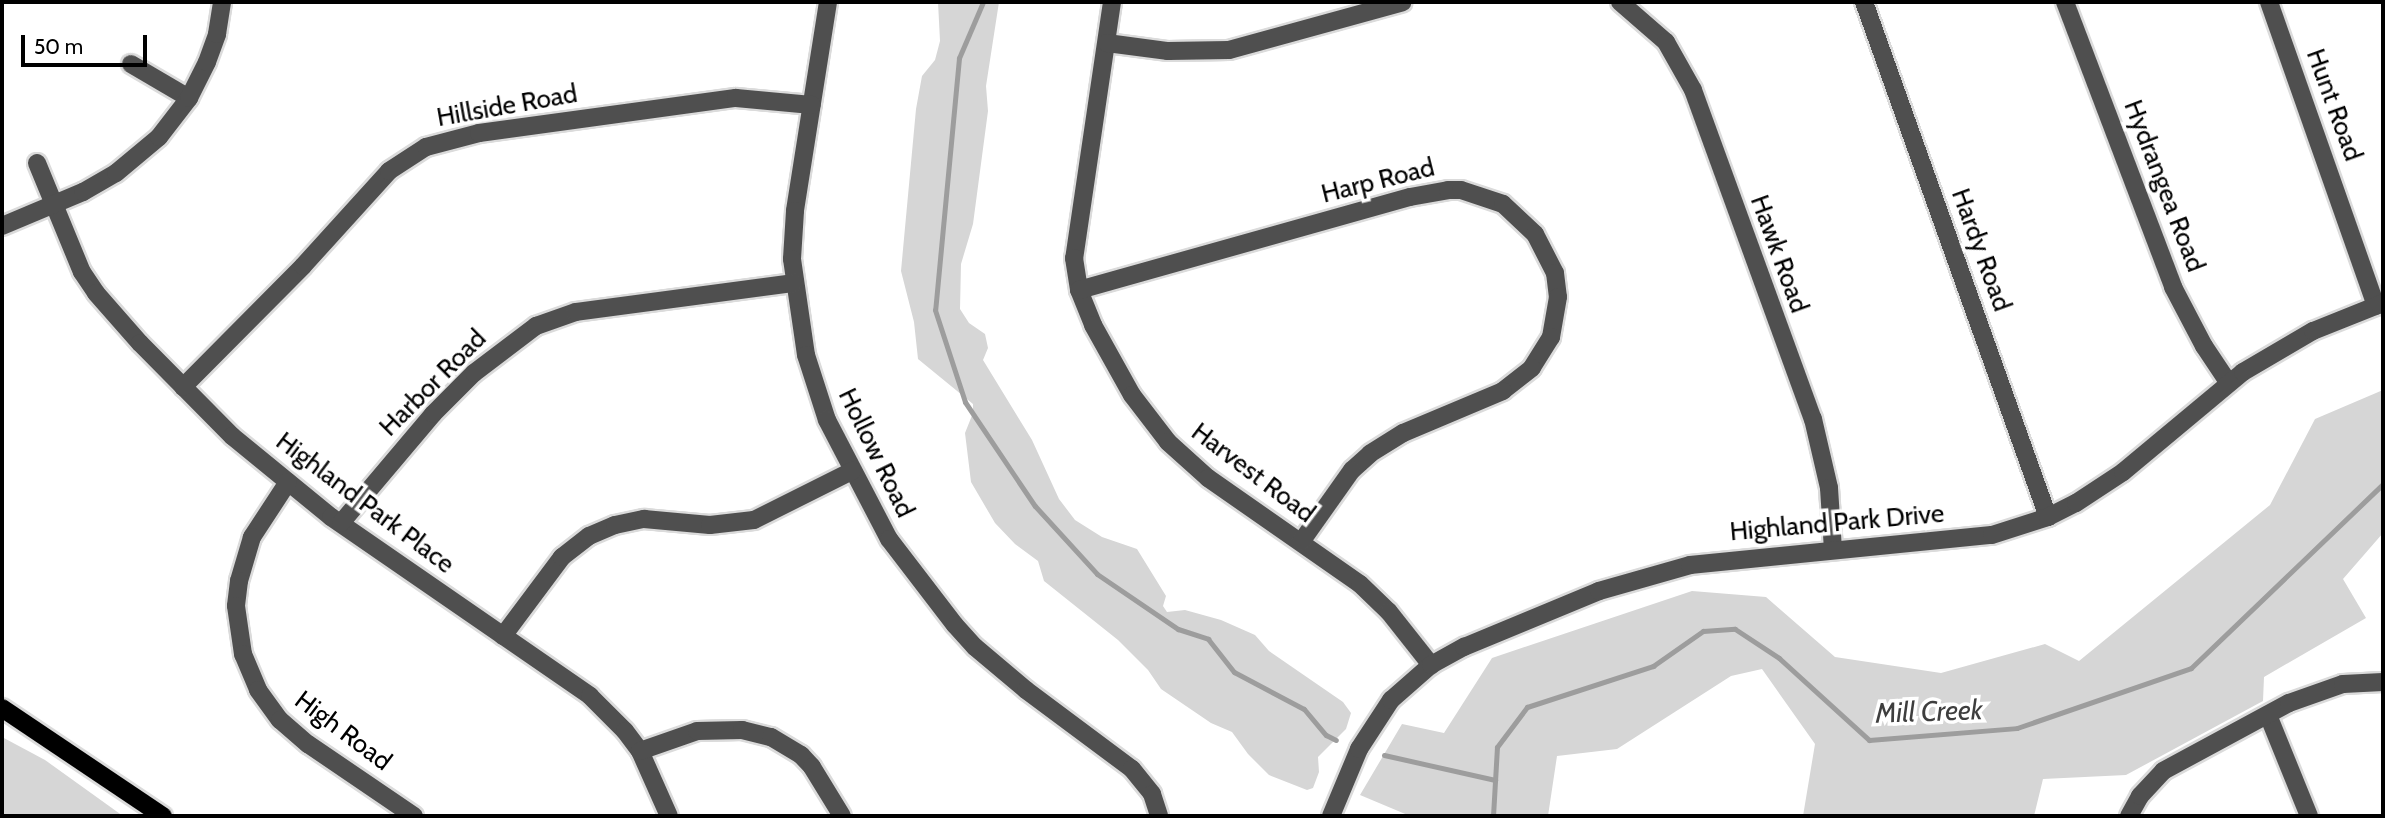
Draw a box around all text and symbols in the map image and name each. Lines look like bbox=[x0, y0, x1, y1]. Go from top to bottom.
scale bar bbox=[24, 21, 150, 65]
text: 50 m bbox=[34, 34, 83, 59]
street label: Hunt Road bbox=[2299, 45, 2369, 165]
street label: Hillside Road bbox=[434, 78, 580, 134]
street label: Hydrangea Road bbox=[2117, 96, 2211, 276]
street label: Harp Road bbox=[1318, 152, 1438, 210]
street label: Hardy Road bbox=[1944, 184, 2018, 316]
street label: Hawk Road bbox=[1743, 191, 1815, 317]
street label: Harbor Road bbox=[373, 323, 493, 443]
street label: Hollow Road bbox=[831, 383, 921, 523]
street label: Harvest Road bbox=[1185, 416, 1321, 530]
street label: Highland Park Place bbox=[270, 426, 460, 580]
street label: Highland Park Drive bbox=[1728, 498, 1946, 548]
street label: High Road bbox=[289, 685, 397, 777]
water label: Mill Creek bbox=[1875, 692, 1983, 730]

